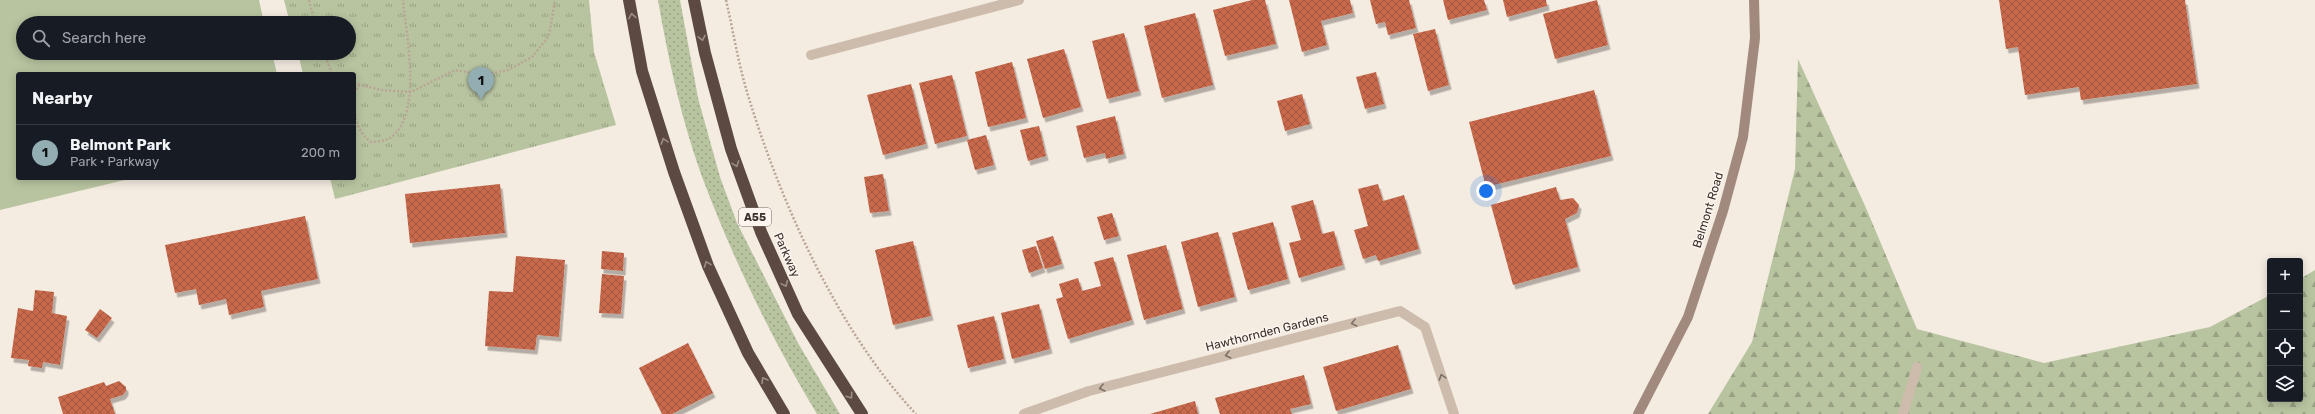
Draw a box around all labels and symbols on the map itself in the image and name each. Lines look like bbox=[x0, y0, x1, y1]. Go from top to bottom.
one-way arrow bbox=[628, 13, 637, 19]
one-way arrow bbox=[698, 35, 706, 41]
pin: 1 bbox=[468, 67, 494, 100]
one-way arrow bbox=[660, 138, 669, 145]
one-way arrow bbox=[732, 160, 740, 167]
street label: Belmont Road bbox=[1690, 170, 1726, 250]
your location bbox=[1476, 181, 1496, 201]
road number: A55 bbox=[739, 208, 771, 226]
street label: Parkway bbox=[771, 230, 803, 280]
one-way arrow bbox=[704, 260, 712, 267]
one-way arrow bbox=[780, 281, 788, 288]
street label: Hawthornden Gardens bbox=[1204, 310, 1330, 354]
one-way arrow bbox=[1350, 318, 1357, 327]
one-way arrow bbox=[1225, 351, 1231, 359]
one-way arrow bbox=[1438, 374, 1446, 381]
one-way arrow bbox=[762, 377, 769, 384]
one-way arrow bbox=[1099, 383, 1106, 392]
one-way arrow bbox=[845, 392, 853, 399]

